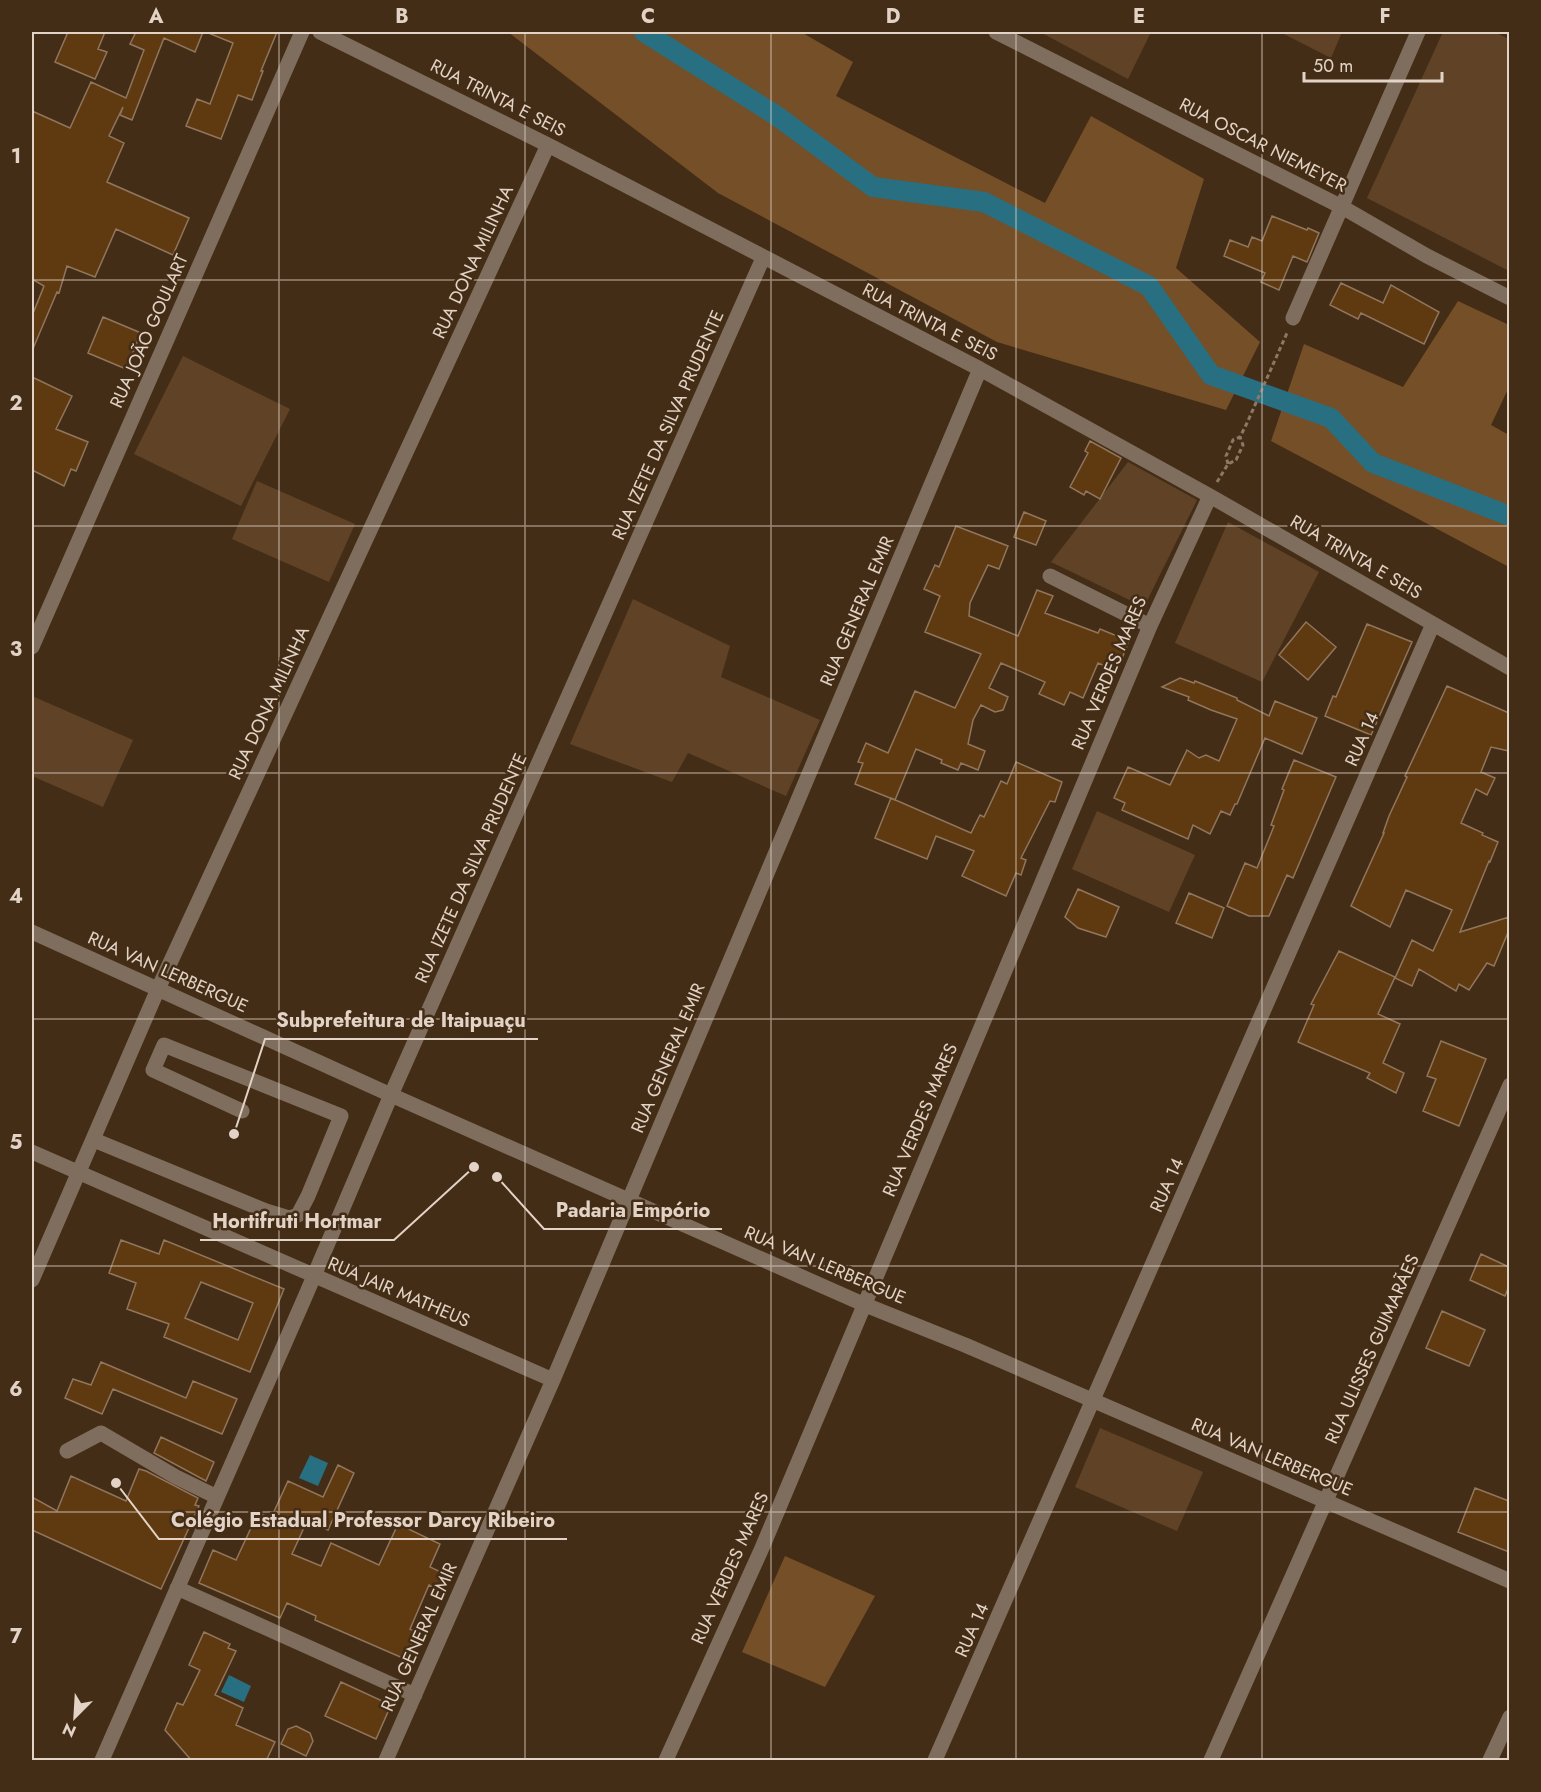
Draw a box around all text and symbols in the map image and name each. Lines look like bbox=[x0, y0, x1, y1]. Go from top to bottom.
text: A bbox=[148, 2, 164, 31]
text: B bbox=[395, 2, 409, 31]
text: C bbox=[641, 2, 655, 31]
text: D bbox=[886, 2, 900, 31]
text: E bbox=[1133, 2, 1145, 31]
text: F bbox=[1379, 2, 1391, 31]
scale bar bbox=[1304, 45, 1442, 83]
street label: RUA TRINTA E SEIS bbox=[426, 53, 570, 143]
text: 50 m bbox=[1313, 53, 1353, 79]
street label: RUA OSCAR NIEMEYER bbox=[1175, 91, 1351, 199]
text: 1 bbox=[11, 142, 21, 171]
street label: RUA DONA MILINHA bbox=[426, 181, 520, 343]
street label: RUA JOÃO GOULART bbox=[103, 249, 195, 412]
street label: RUA TRINTA E SEIS bbox=[858, 277, 1002, 367]
street label: RUA IZETE DA SILVA PRUDENTE bbox=[606, 306, 730, 544]
text: 2 bbox=[9, 389, 23, 418]
street label: RUA TRINTA E SEIS bbox=[1285, 509, 1427, 605]
street label: RUA GENERAL EMIR bbox=[814, 532, 900, 690]
street label: RUA VERDES MARES bbox=[1065, 592, 1153, 754]
street label: RUA DONA MILINHA bbox=[222, 622, 316, 784]
text: 3 bbox=[10, 635, 22, 664]
street label: RUA 14 bbox=[1338, 708, 1386, 770]
street label: RUA IZETE DA SILVA PRUDENTE bbox=[409, 749, 533, 987]
text: 4 bbox=[9, 882, 23, 911]
street label: RUA VAN LERBERGUE bbox=[84, 925, 252, 1019]
street label: RUA GENERAL EMIR bbox=[625, 979, 711, 1137]
callout: Subprefeitura de Itaipuaçu bbox=[265, 1001, 538, 1039]
text: Subprefeitura de Itaipuaçu bbox=[276, 1006, 526, 1035]
street label: RUA VERDES MARES bbox=[876, 1039, 964, 1201]
text: 5 bbox=[10, 1128, 23, 1157]
street label: RUA 14 bbox=[1143, 1154, 1191, 1216]
callout: Padaria Empório bbox=[544, 1191, 722, 1229]
text: Padaria Empório bbox=[556, 1196, 710, 1225]
callout: Hortifruti Hortmar bbox=[200, 1202, 394, 1240]
text: Hortifruti Hortmar bbox=[212, 1207, 383, 1236]
street label: RUA VAN LERBERGUE bbox=[740, 1219, 910, 1311]
street label: RUA JAIR MATHEUS bbox=[324, 1250, 474, 1334]
street label: RUA ULISSES GUIMARÃES bbox=[1318, 1250, 1426, 1448]
text: 6 bbox=[9, 1375, 23, 1404]
street label: RUA VAN LERBERGUE bbox=[1187, 1411, 1357, 1503]
street label: RUA VERDES MARES bbox=[685, 1488, 775, 1648]
callout: Colégio Estadual Professor Darcy Ribeiro bbox=[159, 1501, 567, 1539]
text: Colégio Estadual Professor Darcy Ribeiro bbox=[171, 1506, 555, 1535]
street label: RUA GENERAL EMIR bbox=[374, 1558, 464, 1716]
street label: RUA 14 bbox=[948, 1599, 996, 1661]
text: 7 bbox=[10, 1622, 23, 1651]
north arrow bbox=[45, 1687, 105, 1747]
text: N bbox=[59, 1717, 80, 1743]

